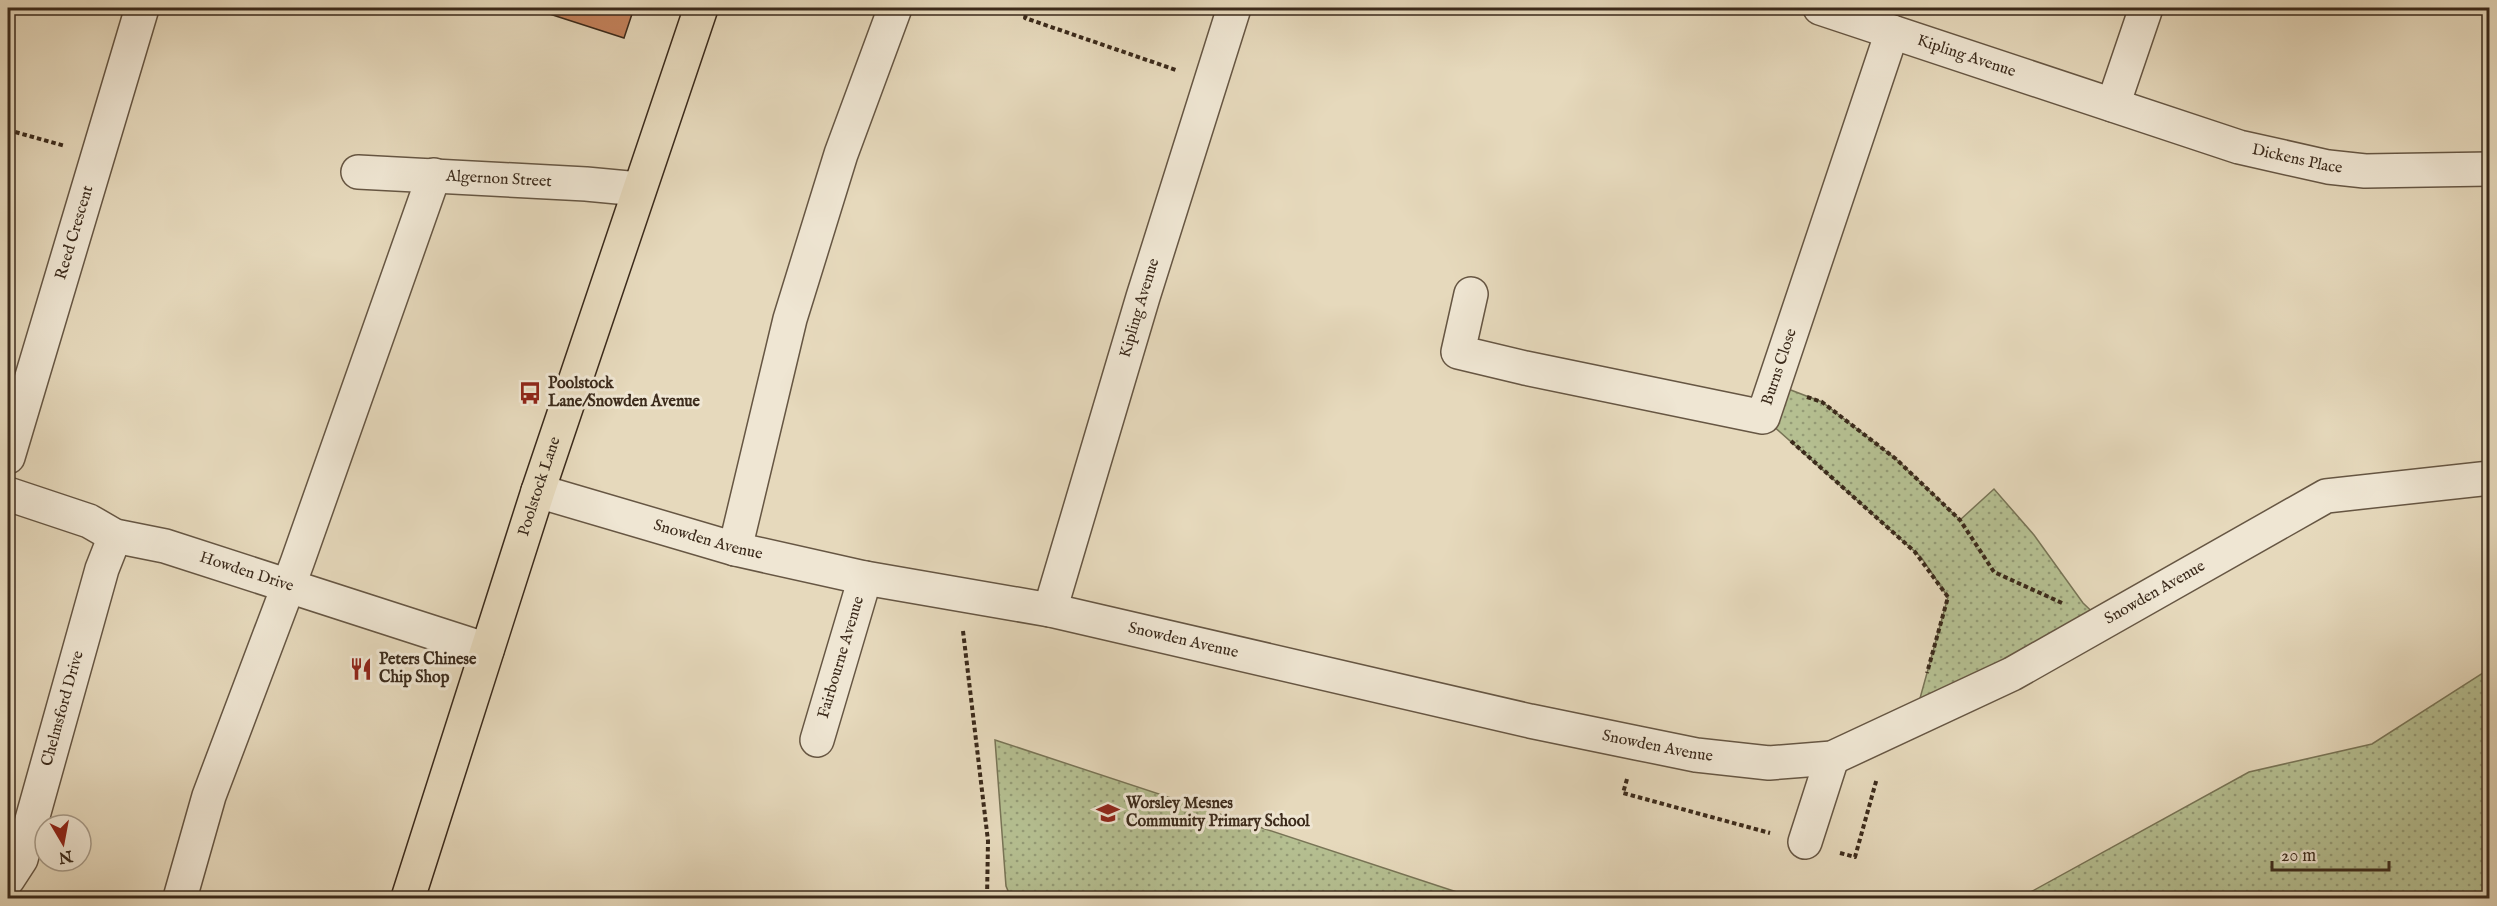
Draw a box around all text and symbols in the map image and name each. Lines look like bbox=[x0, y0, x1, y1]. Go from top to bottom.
street label: Kipling Avenue bbox=[1914, 31, 2018, 82]
street label: Dickens Place bbox=[2250, 140, 2343, 178]
street label: Algernon Street bbox=[444, 167, 553, 192]
street label: Reed Crescent bbox=[51, 183, 99, 282]
street label: Kipling Avenue bbox=[1115, 256, 1165, 360]
street label: Burns Close bbox=[1758, 326, 1802, 408]
place label: Poolstock Lane/Snowden Avenue bbox=[548, 374, 701, 412]
bus stop icon: Poolstock Lane/Snowden Avenue bbox=[517, 380, 543, 406]
street label: Poolstock Lane bbox=[514, 434, 566, 539]
street label: Snowden Avenue bbox=[651, 516, 764, 565]
street label: Howden Drive bbox=[197, 548, 296, 597]
street label: Snowden Avenue bbox=[2101, 557, 2209, 629]
street label: Fairbourne Avenue bbox=[814, 594, 869, 721]
street label: Snowden Avenue bbox=[1126, 618, 1240, 663]
street label: Chelmsford Drive bbox=[37, 649, 89, 769]
place label: Peters Chinese Chip Shop bbox=[379, 650, 477, 688]
restaurant icon: Peters Chinese Chip Shop bbox=[348, 656, 374, 682]
street label: Snowden Avenue bbox=[1600, 726, 1714, 767]
place label: Worsley Mesnes Community Primary School bbox=[1125, 794, 1310, 832]
school or university icon: Worsley Mesnes Community Primary School bbox=[1095, 800, 1121, 826]
north arrow bbox=[33, 813, 93, 873]
scale bar bbox=[2272, 834, 2389, 872]
text: N bbox=[57, 845, 75, 867]
text: 20 m bbox=[2281, 845, 2316, 868]

